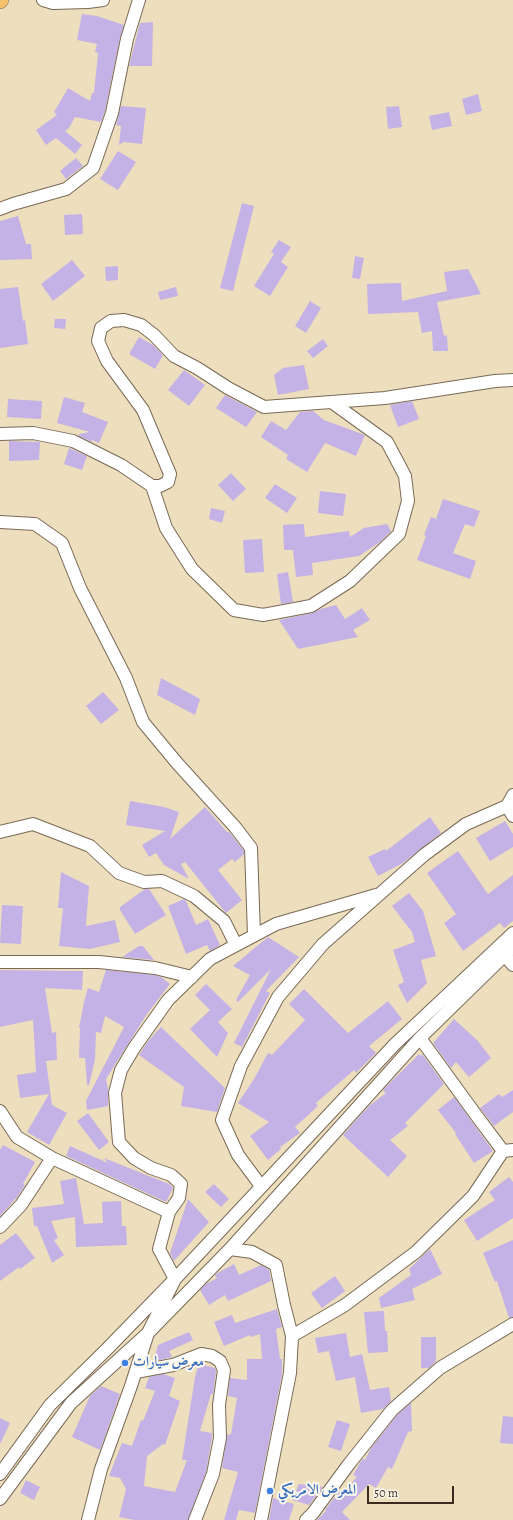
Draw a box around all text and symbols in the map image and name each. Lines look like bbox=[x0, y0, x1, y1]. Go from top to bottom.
place label: معرض سيارات bbox=[133, 1355, 204, 1371]
marker: معرض سيارات bbox=[120, 1358, 130, 1368]
scale bar bbox=[369, 1478, 456, 1504]
place label: المعرض الامريكي bbox=[278, 1483, 356, 1499]
text: 50 m bbox=[374, 1485, 398, 1501]
marker: المعرض الامريكي bbox=[265, 1486, 275, 1496]

